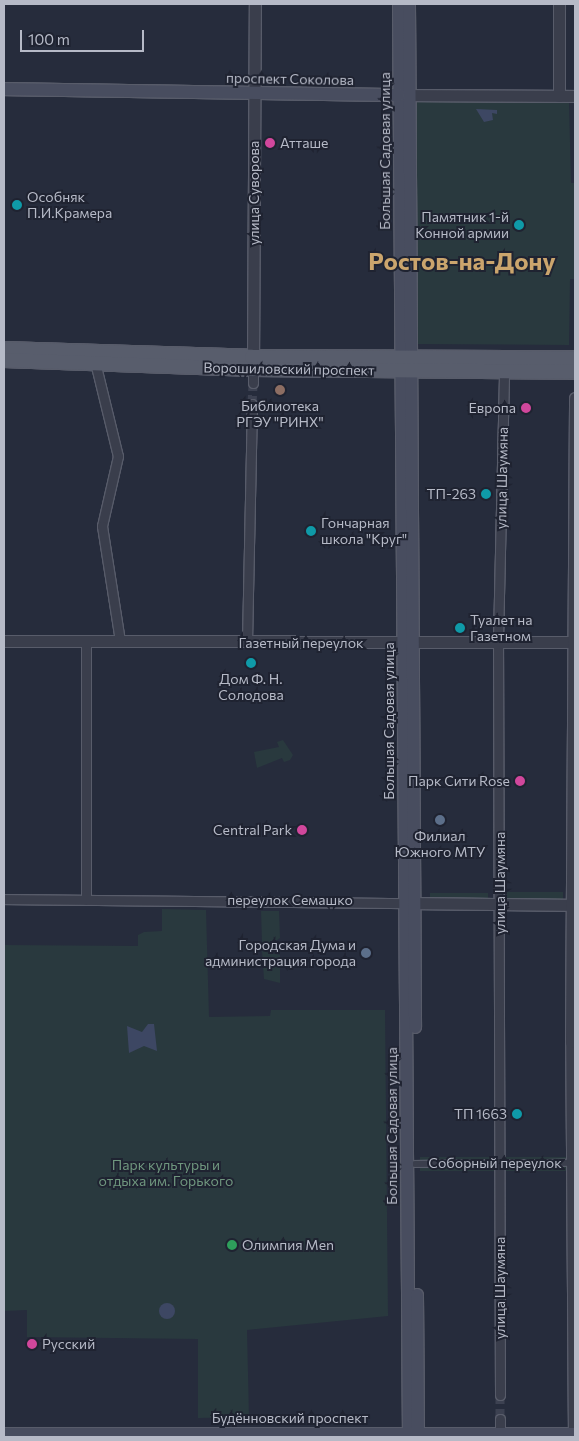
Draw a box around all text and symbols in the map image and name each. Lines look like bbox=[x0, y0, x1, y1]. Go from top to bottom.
scale bar bbox=[22, 20, 146, 52]
text: 100 m bbox=[28, 30, 70, 48]
street label: проспект Соколова bbox=[226, 69, 354, 89]
street label: Большая Садовая улица bbox=[377, 72, 393, 230]
place label: Атташе bbox=[280, 135, 328, 151]
marker: Атташе bbox=[264, 137, 276, 149]
street label: улица Суворова bbox=[246, 141, 262, 245]
place label: Особняк П.И.Крамера bbox=[27, 189, 112, 222]
marker: Особняк П.И.Крамера bbox=[11, 199, 23, 211]
place label: Памятник 1-й Конной армии bbox=[415, 209, 509, 242]
marker: Памятник 1-й Конной армии bbox=[513, 219, 525, 231]
district label: Ростов-на-Дону bbox=[368, 247, 556, 275]
street label: Ворошиловский проспект bbox=[203, 359, 375, 379]
marker: Библиотека РГЭУ "РИНХ" bbox=[274, 384, 286, 396]
place label: Библиотека РГЭУ "РИНХ" bbox=[236, 398, 324, 431]
place label: Европа bbox=[468, 400, 516, 416]
marker: Европа bbox=[520, 402, 532, 414]
street label: улица Шаумяна bbox=[493, 427, 511, 529]
place label: ТП-263 bbox=[426, 486, 476, 502]
marker: ТП-263 bbox=[480, 488, 492, 500]
place label: Гончарная школа "Круг" bbox=[321, 515, 407, 548]
marker: Гончарная школа "Круг" bbox=[305, 525, 317, 537]
place label: Туалет на Газетном bbox=[470, 612, 532, 644]
marker: Туалет на Газетном bbox=[454, 622, 466, 634]
street label: Газетный переулок bbox=[238, 635, 364, 651]
street label: Большая Садовая улица bbox=[381, 642, 397, 800]
marker: Дом Ф. Н. Солодова bbox=[245, 657, 257, 669]
place label: Дом Ф. Н. Солодова bbox=[218, 671, 284, 704]
place label: Парк Сити Rose bbox=[408, 773, 510, 789]
marker: Парк Сити Rose bbox=[514, 775, 526, 787]
marker: Филиал Южного МТУ bbox=[434, 814, 446, 826]
place label: Central Park bbox=[213, 822, 292, 838]
marker: Central Park bbox=[296, 824, 308, 836]
place label: Филиал Южного МТУ bbox=[394, 828, 486, 860]
street label: улица Шаумяна bbox=[492, 832, 508, 934]
street label: переулок Семашко bbox=[227, 892, 353, 908]
place label: Городская Дума и администрация города bbox=[205, 937, 356, 970]
marker: Городская Дума и администрация города bbox=[360, 947, 372, 959]
street label: Большая Садовая улица bbox=[384, 1047, 400, 1205]
place label: ТП 1663 bbox=[454, 1106, 507, 1122]
marker: ТП 1663 bbox=[511, 1108, 523, 1120]
street label: Соборный переулок bbox=[428, 1155, 562, 1171]
park label: Парк культуры и отдыха им. Горького bbox=[99, 1157, 233, 1190]
place label: Олимпия Men bbox=[242, 1237, 334, 1253]
street label: улица Шаумяна bbox=[492, 1237, 508, 1339]
marker: Олимпия Men bbox=[226, 1239, 238, 1251]
place label: Русский bbox=[42, 1336, 95, 1352]
marker: Русский bbox=[26, 1338, 38, 1350]
street label: Будённовский проспект bbox=[212, 1410, 368, 1426]

